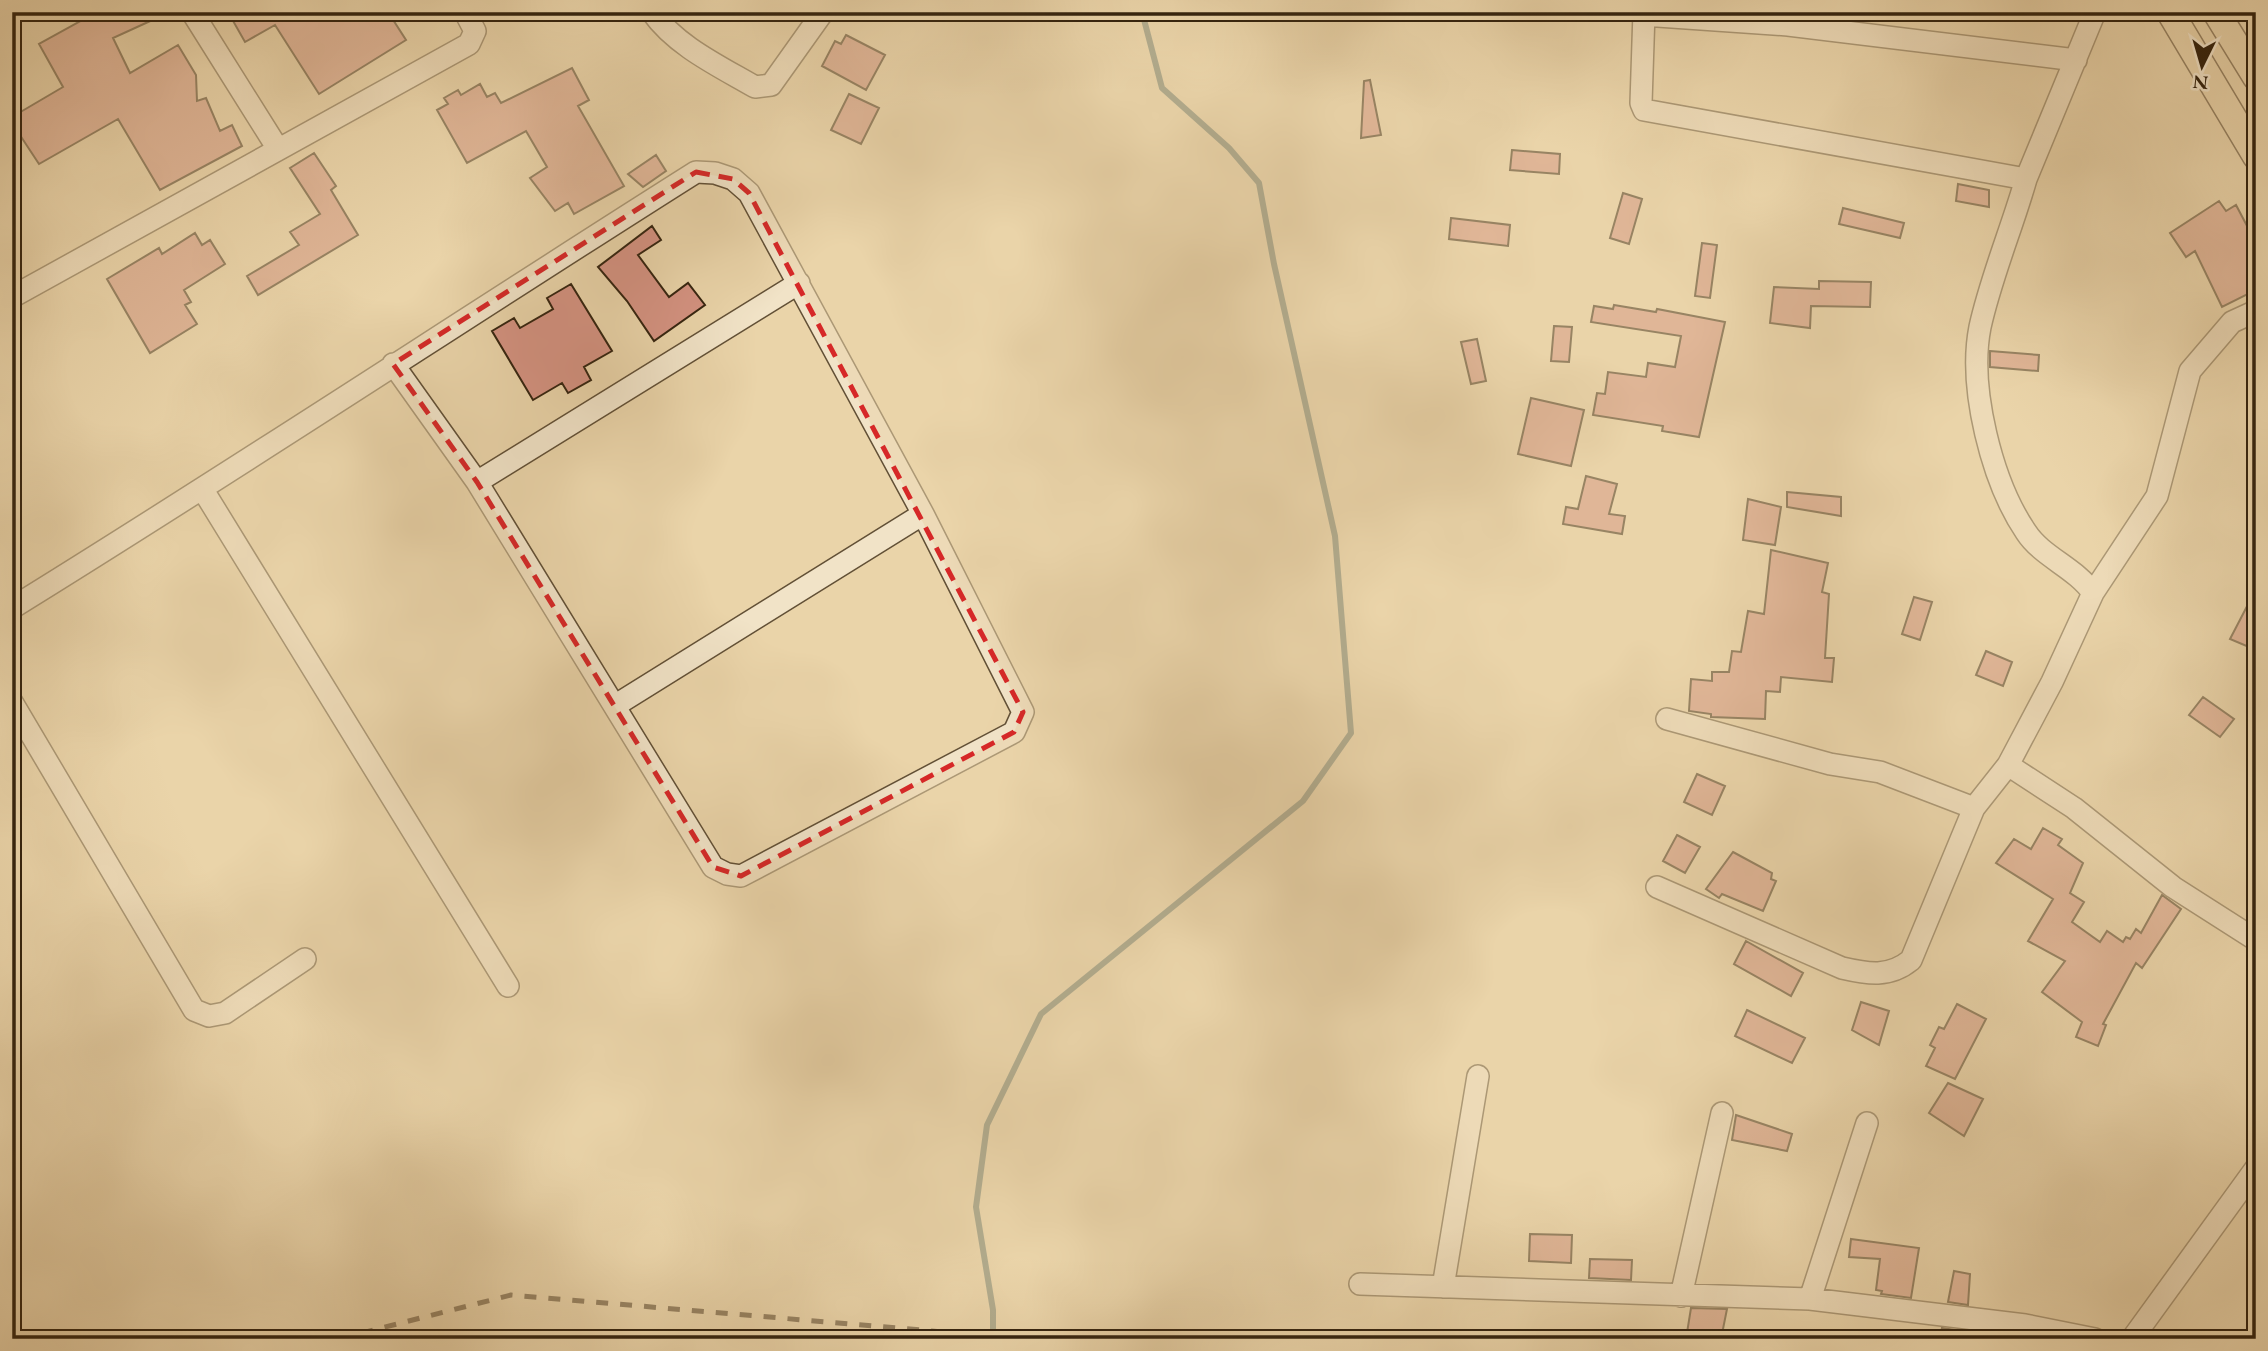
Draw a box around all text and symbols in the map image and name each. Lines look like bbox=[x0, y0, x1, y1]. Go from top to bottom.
north arrow bbox=[2166, 32, 2236, 102]
text: N bbox=[2191, 69, 2209, 96]

